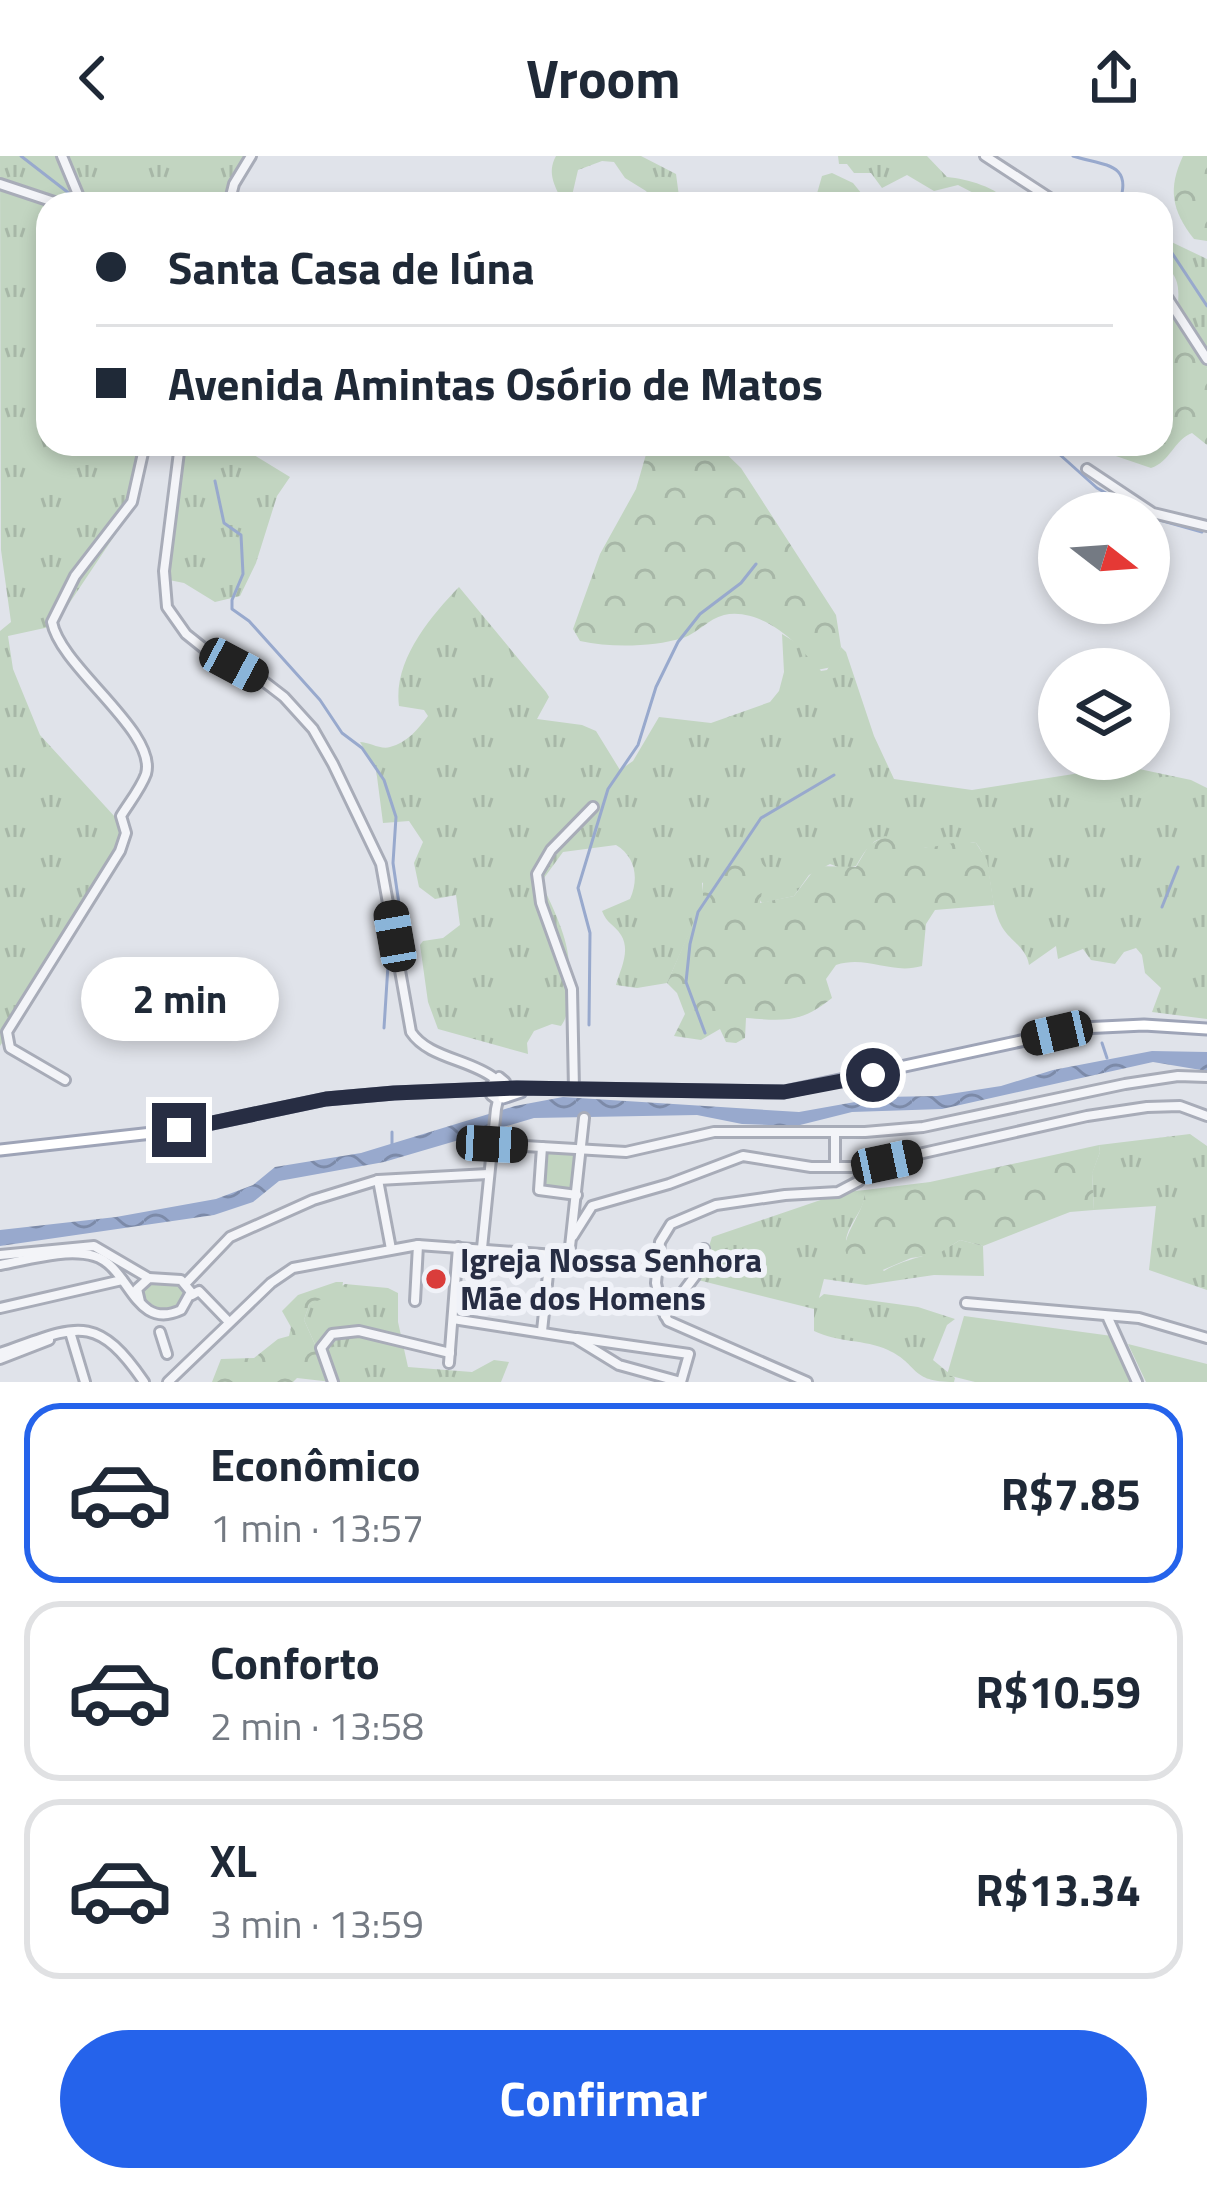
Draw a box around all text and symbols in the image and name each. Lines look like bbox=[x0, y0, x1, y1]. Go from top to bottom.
text: Vroom bbox=[526, 37, 681, 119]
icon: back bbox=[60, 45, 126, 111]
icon: share bbox=[1081, 45, 1147, 111]
text: Santa Casa de Iúna bbox=[168, 233, 534, 301]
text: Avenida Amintas Osório de Matos bbox=[168, 349, 823, 417]
north arrow bbox=[1038, 492, 1170, 624]
map controls bbox=[1038, 492, 1170, 780]
car bbox=[194, 632, 274, 698]
button: layers bbox=[1038, 648, 1170, 780]
car bbox=[371, 897, 419, 975]
callout: 2 min bbox=[80, 956, 278, 1040]
text: 2 min bbox=[133, 969, 227, 1028]
car bbox=[1018, 1007, 1096, 1059]
route start bbox=[846, 1048, 900, 1102]
route end bbox=[152, 1103, 206, 1157]
car bbox=[455, 1124, 529, 1164]
car bbox=[848, 1137, 926, 1187]
place label: Igreja Nossa Senhora Mãe dos Homens bbox=[460, 1235, 762, 1323]
marker: Igreja Nossa Senhora Mãe dos Homens bbox=[423, 1266, 449, 1292]
text: Econômico bbox=[210, 1430, 421, 1498]
icon: car bbox=[66, 1439, 174, 1547]
text: R$7.85 bbox=[1001, 1459, 1141, 1527]
text: 1 min · 13:57 bbox=[210, 1498, 424, 1557]
text: Conforto bbox=[210, 1628, 380, 1696]
icon: car bbox=[66, 1637, 174, 1745]
text: R$10.59 bbox=[976, 1657, 1141, 1725]
text: 2 min · 13:58 bbox=[210, 1696, 424, 1755]
text: XL bbox=[210, 1826, 257, 1894]
icon: car bbox=[66, 1835, 174, 1943]
text: R$13.34 bbox=[976, 1855, 1141, 1923]
text: 3 min · 13:59 bbox=[210, 1894, 424, 1953]
button: Confirmar bbox=[60, 2030, 1147, 2168]

